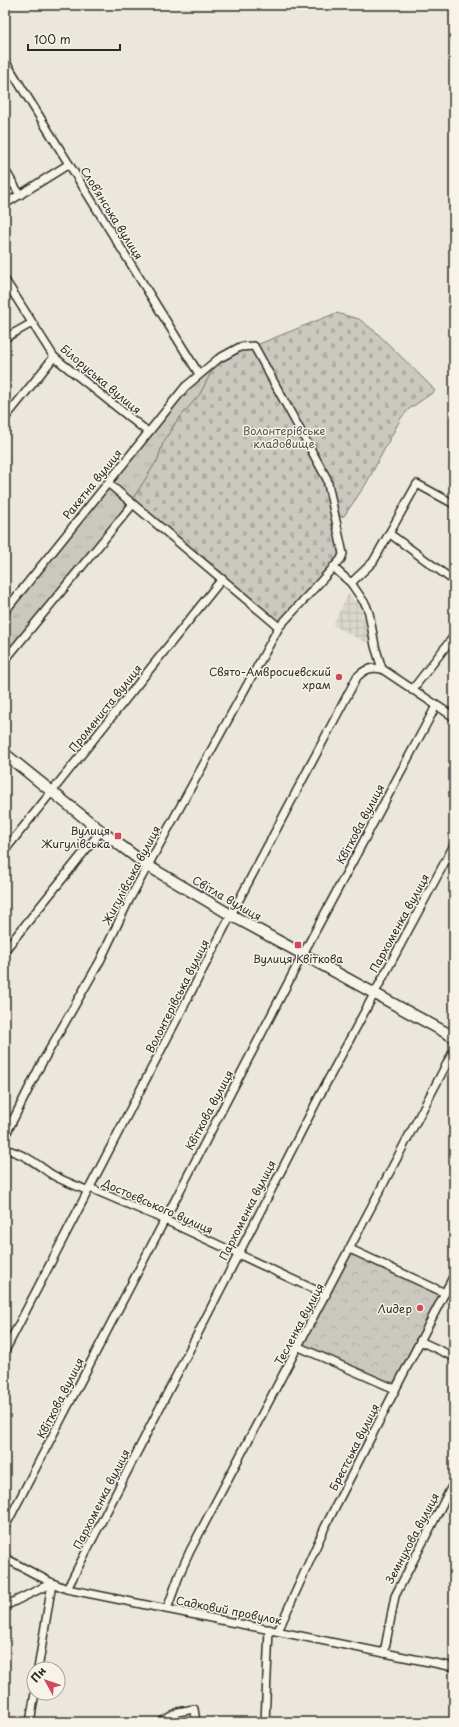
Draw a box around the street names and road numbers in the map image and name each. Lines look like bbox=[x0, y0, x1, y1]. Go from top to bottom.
street label: Слов’янська вулиця bbox=[77, 163, 147, 263]
street label: Білоруська вулиця bbox=[57, 340, 145, 418]
street label: Ракетна вулиця bbox=[58, 445, 126, 523]
street label: Промениста вулиця bbox=[64, 660, 146, 755]
street label: Квіткова вулиця bbox=[332, 781, 388, 867]
street label: Жигулівська вулиця bbox=[97, 822, 164, 928]
street label: Світла вулиця bbox=[189, 871, 265, 925]
street label: Пархоменка вулиця bbox=[365, 871, 433, 975]
street label: Волонтерівська вулиця bbox=[141, 936, 213, 1056]
street label: Квіткова вулиця bbox=[181, 1067, 237, 1153]
street label: Пархоменка вулиця bbox=[214, 1157, 280, 1263]
street label: Достоєвського вулиця bbox=[99, 1174, 216, 1238]
street label: Тесленка вулиця bbox=[270, 1280, 328, 1368]
street label: Квіткова вулиця bbox=[32, 1355, 88, 1441]
street label: Брестська вулиця bbox=[325, 1400, 383, 1494]
street label: Пархоменка вулиця bbox=[68, 1446, 134, 1552]
street label: Земнухова вулиця bbox=[381, 1490, 443, 1586]
street label: Садковий провулок bbox=[175, 1591, 284, 1629]

